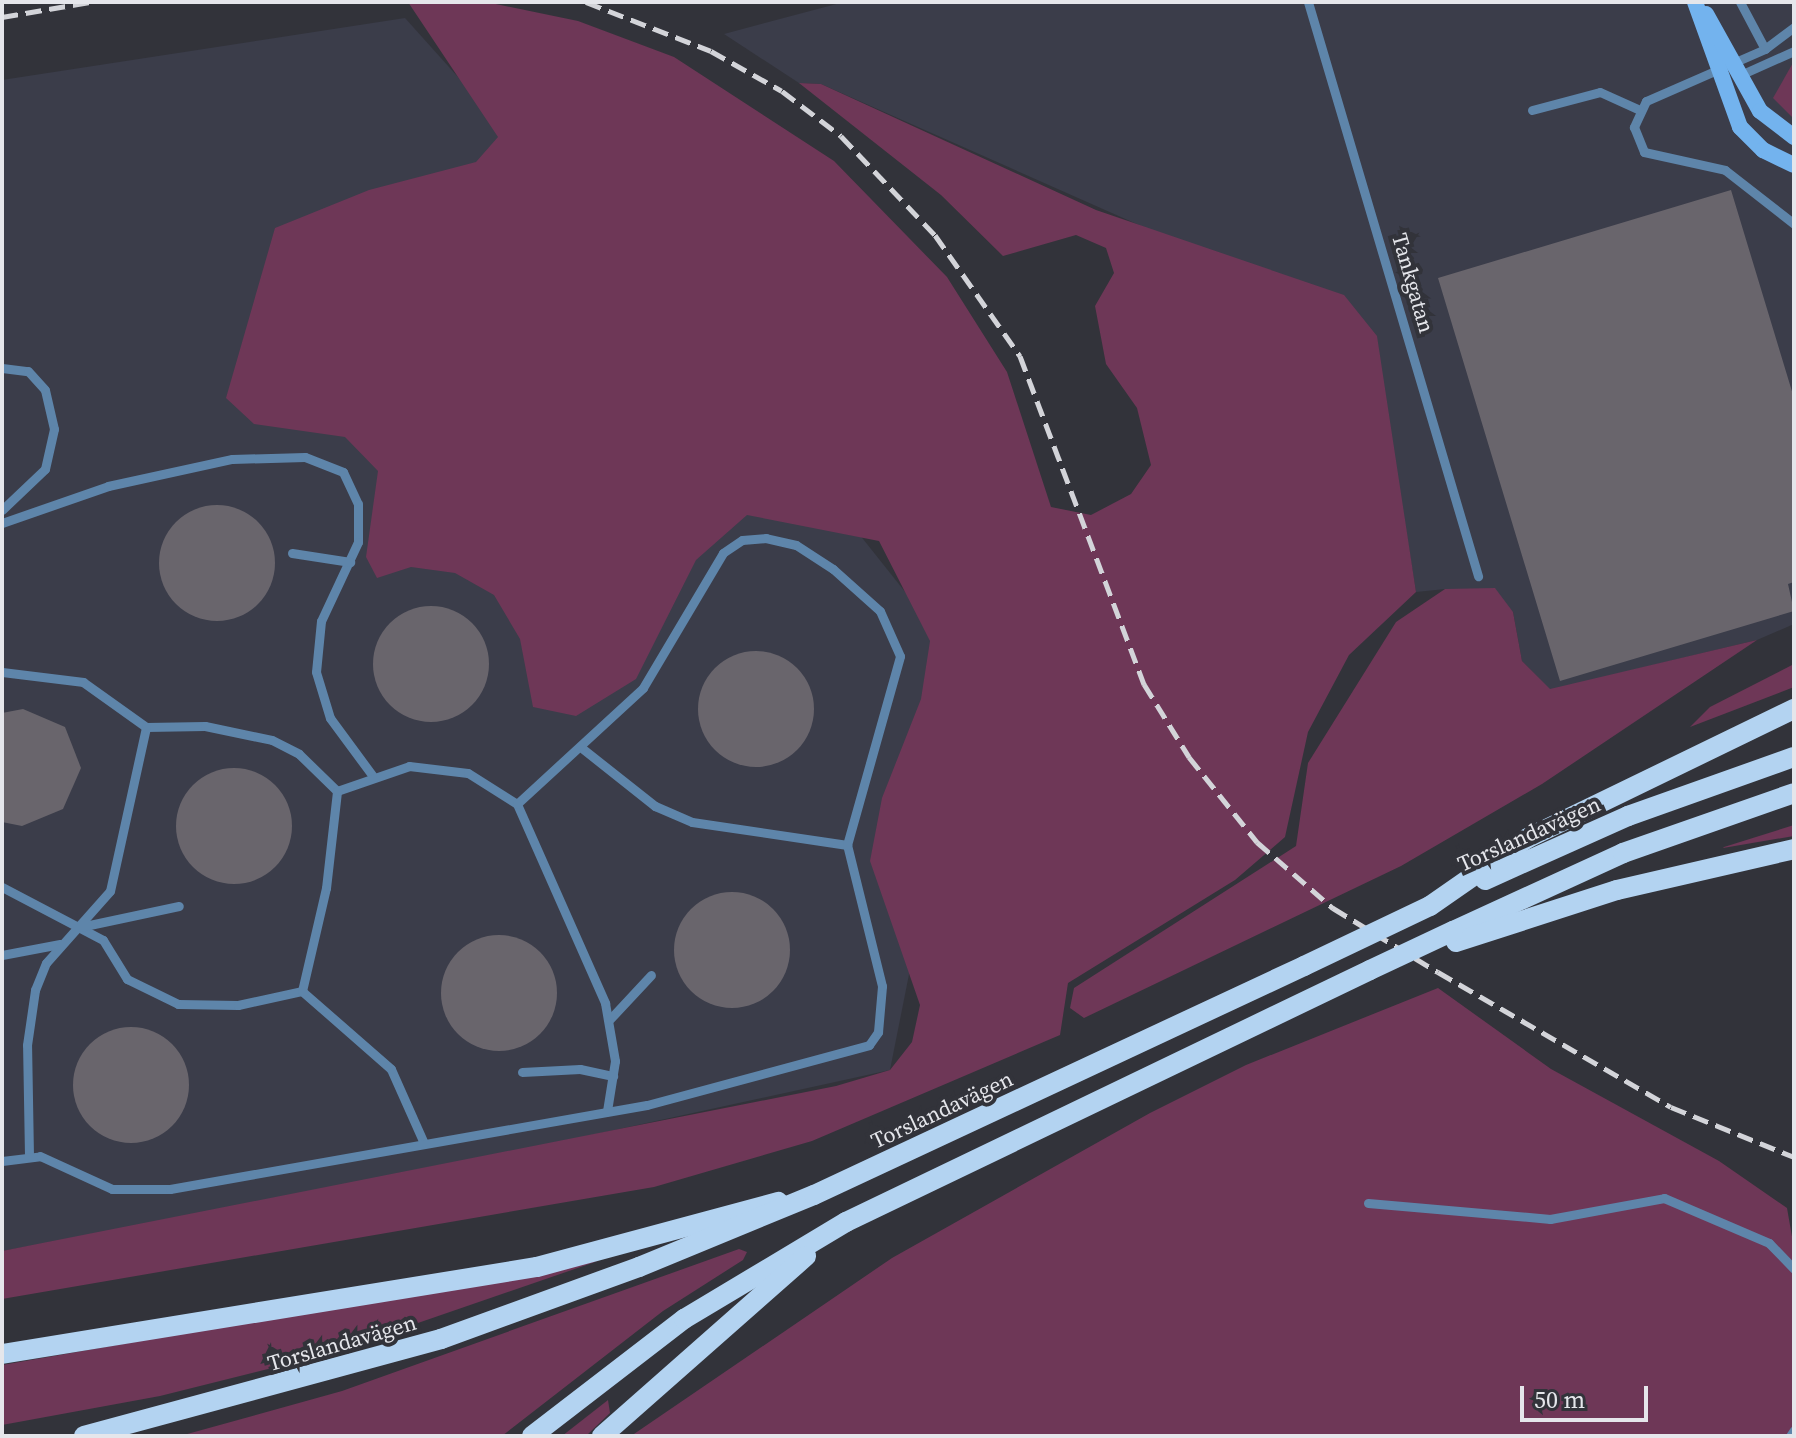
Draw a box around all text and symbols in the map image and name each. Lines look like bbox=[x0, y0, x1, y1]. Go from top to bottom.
street label: Tankgatan bbox=[1386, 230, 1440, 336]
street label: Torslandavägen bbox=[1454, 791, 1604, 877]
street label: Torslandavägen bbox=[867, 1066, 1017, 1154]
street label: Torslandavägen bbox=[265, 1309, 419, 1377]
scale bar bbox=[1524, 1370, 1652, 1420]
text: 50 m bbox=[1534, 1383, 1585, 1416]

